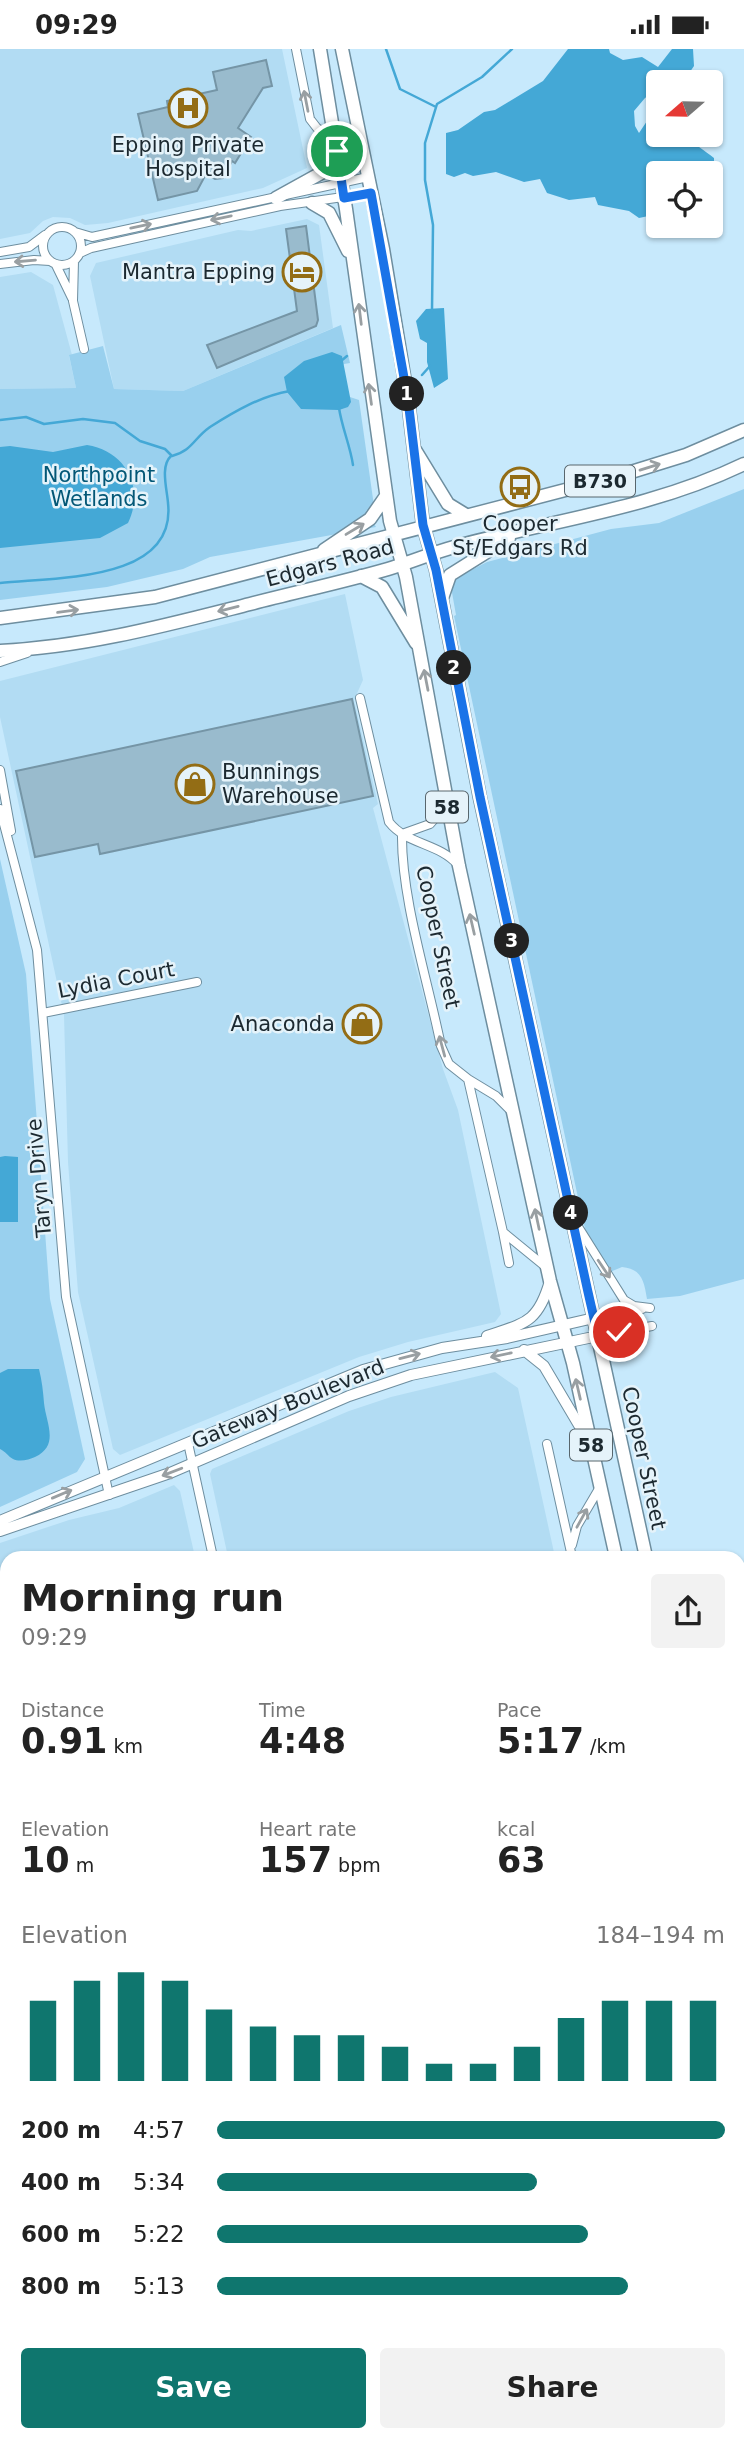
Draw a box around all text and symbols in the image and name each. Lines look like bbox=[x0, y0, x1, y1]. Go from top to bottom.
text: 09:29 bbox=[35, 10, 118, 40]
north arrow bbox=[646, 70, 723, 147]
map controls bbox=[646, 70, 723, 238]
hospital icon: Epping Private Hospital bbox=[167, 87, 209, 129]
one-way arrow bbox=[299, 90, 313, 113]
pin bbox=[307, 121, 367, 181]
icon: arrive bbox=[318, 132, 356, 170]
place label: Epping Private Hospital bbox=[112, 133, 264, 181]
button: locate bbox=[646, 161, 723, 238]
one-way arrow bbox=[210, 212, 233, 226]
one-way arrow bbox=[129, 218, 152, 232]
hotel icon: Mantra Epping bbox=[281, 251, 323, 293]
one-way arrow bbox=[14, 255, 37, 268]
place label: Mantra Epping bbox=[122, 260, 275, 284]
one-way arrow bbox=[353, 303, 366, 326]
pin: 1 bbox=[390, 377, 424, 411]
text: 1 bbox=[400, 382, 413, 404]
one-way arrow bbox=[364, 383, 377, 405]
one-way arrow bbox=[639, 459, 661, 472]
park label: Northpoint Wetlands bbox=[43, 463, 155, 511]
road number: B730 bbox=[565, 465, 635, 497]
bus stop icon: Cooper St/Edgars Rd bbox=[499, 466, 541, 508]
place label: Cooper St/Edgars Rd bbox=[452, 512, 588, 560]
one-way arrow bbox=[345, 521, 365, 535]
street label: Edgars Road bbox=[263, 534, 397, 592]
one-way arrow bbox=[217, 603, 240, 616]
one-way arrow bbox=[56, 604, 79, 617]
pin: 2 bbox=[436, 651, 472, 685]
text: 2 bbox=[447, 656, 460, 678]
one-way arrow bbox=[419, 669, 432, 692]
place label: Bunnings Warehouse bbox=[222, 760, 339, 808]
shop icon: Bunnings Warehouse bbox=[174, 763, 216, 805]
road number: 58 bbox=[426, 792, 468, 823]
street label: Cooper Street bbox=[411, 863, 465, 1011]
one-way arrow bbox=[465, 913, 478, 936]
pin: 3 bbox=[494, 923, 530, 959]
text: 3 bbox=[505, 929, 518, 951]
street label: Lydia Court bbox=[55, 957, 177, 1003]
shop icon: Anaconda bbox=[341, 1003, 383, 1045]
place label: Anaconda bbox=[231, 1012, 335, 1036]
one-way arrow bbox=[435, 1035, 448, 1057]
street label: Taryn Drive bbox=[22, 1118, 56, 1239]
pin: 4 bbox=[554, 1195, 588, 1231]
text: 4 bbox=[564, 1201, 577, 1223]
one-way arrow bbox=[529, 1208, 543, 1231]
one-way arrow bbox=[597, 1259, 611, 1279]
pin bbox=[589, 1302, 649, 1362]
icon: check bbox=[600, 1313, 638, 1351]
one-way arrow bbox=[398, 1349, 421, 1362]
one-way arrow bbox=[490, 1350, 512, 1363]
street label: Gateway Boulevard bbox=[188, 1354, 388, 1454]
one-way arrow bbox=[571, 1378, 585, 1401]
street label: Cooper Street bbox=[617, 1384, 671, 1532]
road number: 58 bbox=[570, 1429, 612, 1461]
one-way arrow bbox=[161, 1467, 183, 1480]
one-way arrow bbox=[51, 1486, 73, 1499]
one-way arrow bbox=[575, 1508, 589, 1528]
button: share bbox=[651, 1574, 725, 1648]
text: Morning run bbox=[21, 1576, 284, 1620]
text: 09:29 bbox=[21, 1624, 87, 1650]
text: Distance bbox=[21, 1699, 104, 1721]
text: Time bbox=[259, 1699, 306, 1721]
text: Pace bbox=[497, 1699, 541, 1721]
text: 0.91 bbox=[21, 1721, 107, 1761]
text: 4:48 bbox=[259, 1721, 346, 1761]
text: 5:17 bbox=[497, 1721, 584, 1761]
text: km bbox=[107, 1735, 143, 1757]
text: /km bbox=[584, 1735, 626, 1757]
text: Elevation bbox=[21, 1818, 109, 1840]
text: Heart rate bbox=[259, 1818, 357, 1840]
text: kcal bbox=[497, 1818, 535, 1840]
text: 10 bbox=[21, 1840, 70, 1880]
text: 157 bbox=[259, 1840, 332, 1880]
text: 63 bbox=[497, 1840, 546, 1880]
text: m bbox=[70, 1854, 94, 1876]
text: bpm bbox=[332, 1854, 381, 1876]
text: Elevation bbox=[21, 1922, 128, 1948]
text: 184–194 m bbox=[596, 1922, 725, 1948]
text: 200 m bbox=[21, 2117, 101, 2143]
text: 4:57 bbox=[133, 2117, 185, 2143]
text: 400 m bbox=[21, 2169, 101, 2195]
text: 5:34 bbox=[133, 2169, 185, 2195]
text: 600 m bbox=[21, 2221, 101, 2247]
text: 5:22 bbox=[133, 2221, 185, 2247]
text: 800 m bbox=[21, 2273, 101, 2299]
text: 5:13 bbox=[133, 2273, 185, 2299]
button: Save bbox=[21, 2348, 366, 2428]
button: Share bbox=[380, 2348, 725, 2428]

